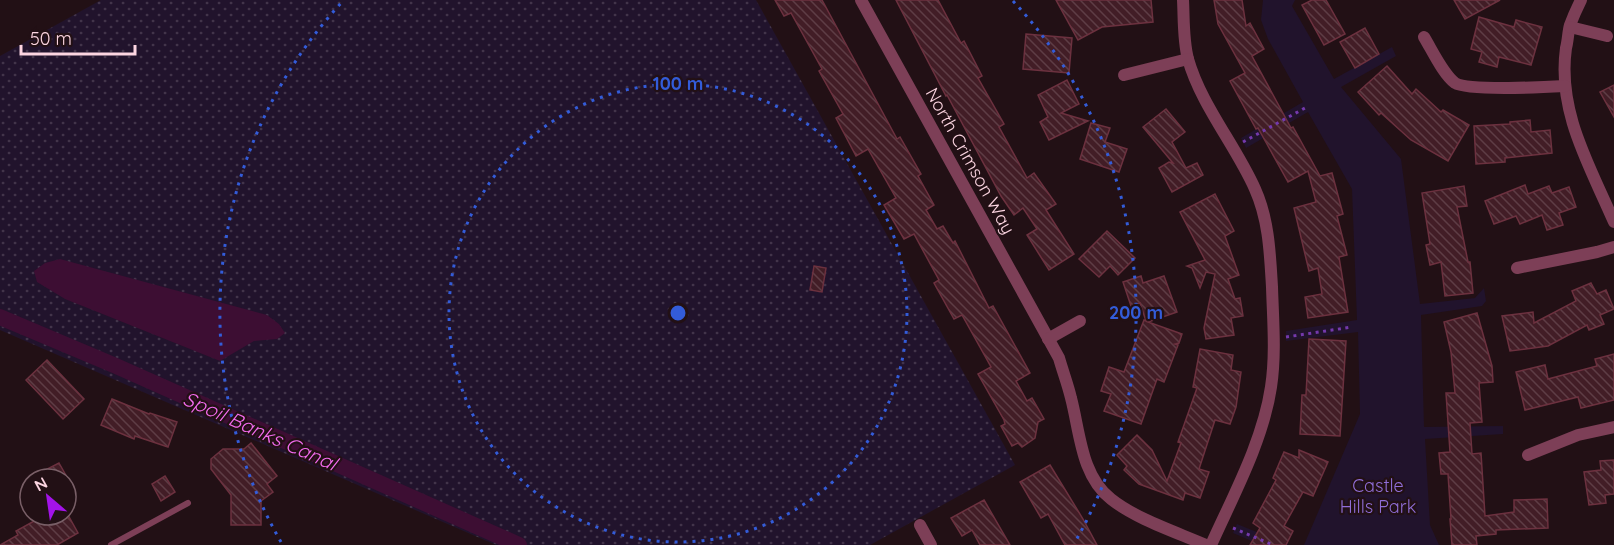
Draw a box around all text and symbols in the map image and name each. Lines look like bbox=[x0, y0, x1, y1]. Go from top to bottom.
scale bar bbox=[21, 18, 135, 56]
text: 50 m bbox=[30, 27, 72, 50]
text: 100 m bbox=[653, 72, 703, 95]
street label: North Crimson Way bbox=[921, 83, 1020, 238]
text: 200 m bbox=[1109, 301, 1163, 324]
centre of rings bbox=[668, 303, 688, 323]
water label: Spoil Banks Canal bbox=[180, 385, 343, 477]
north arrow bbox=[18, 467, 78, 527]
text: N bbox=[31, 472, 51, 495]
park label: Castle Hills Park bbox=[1340, 474, 1416, 518]

